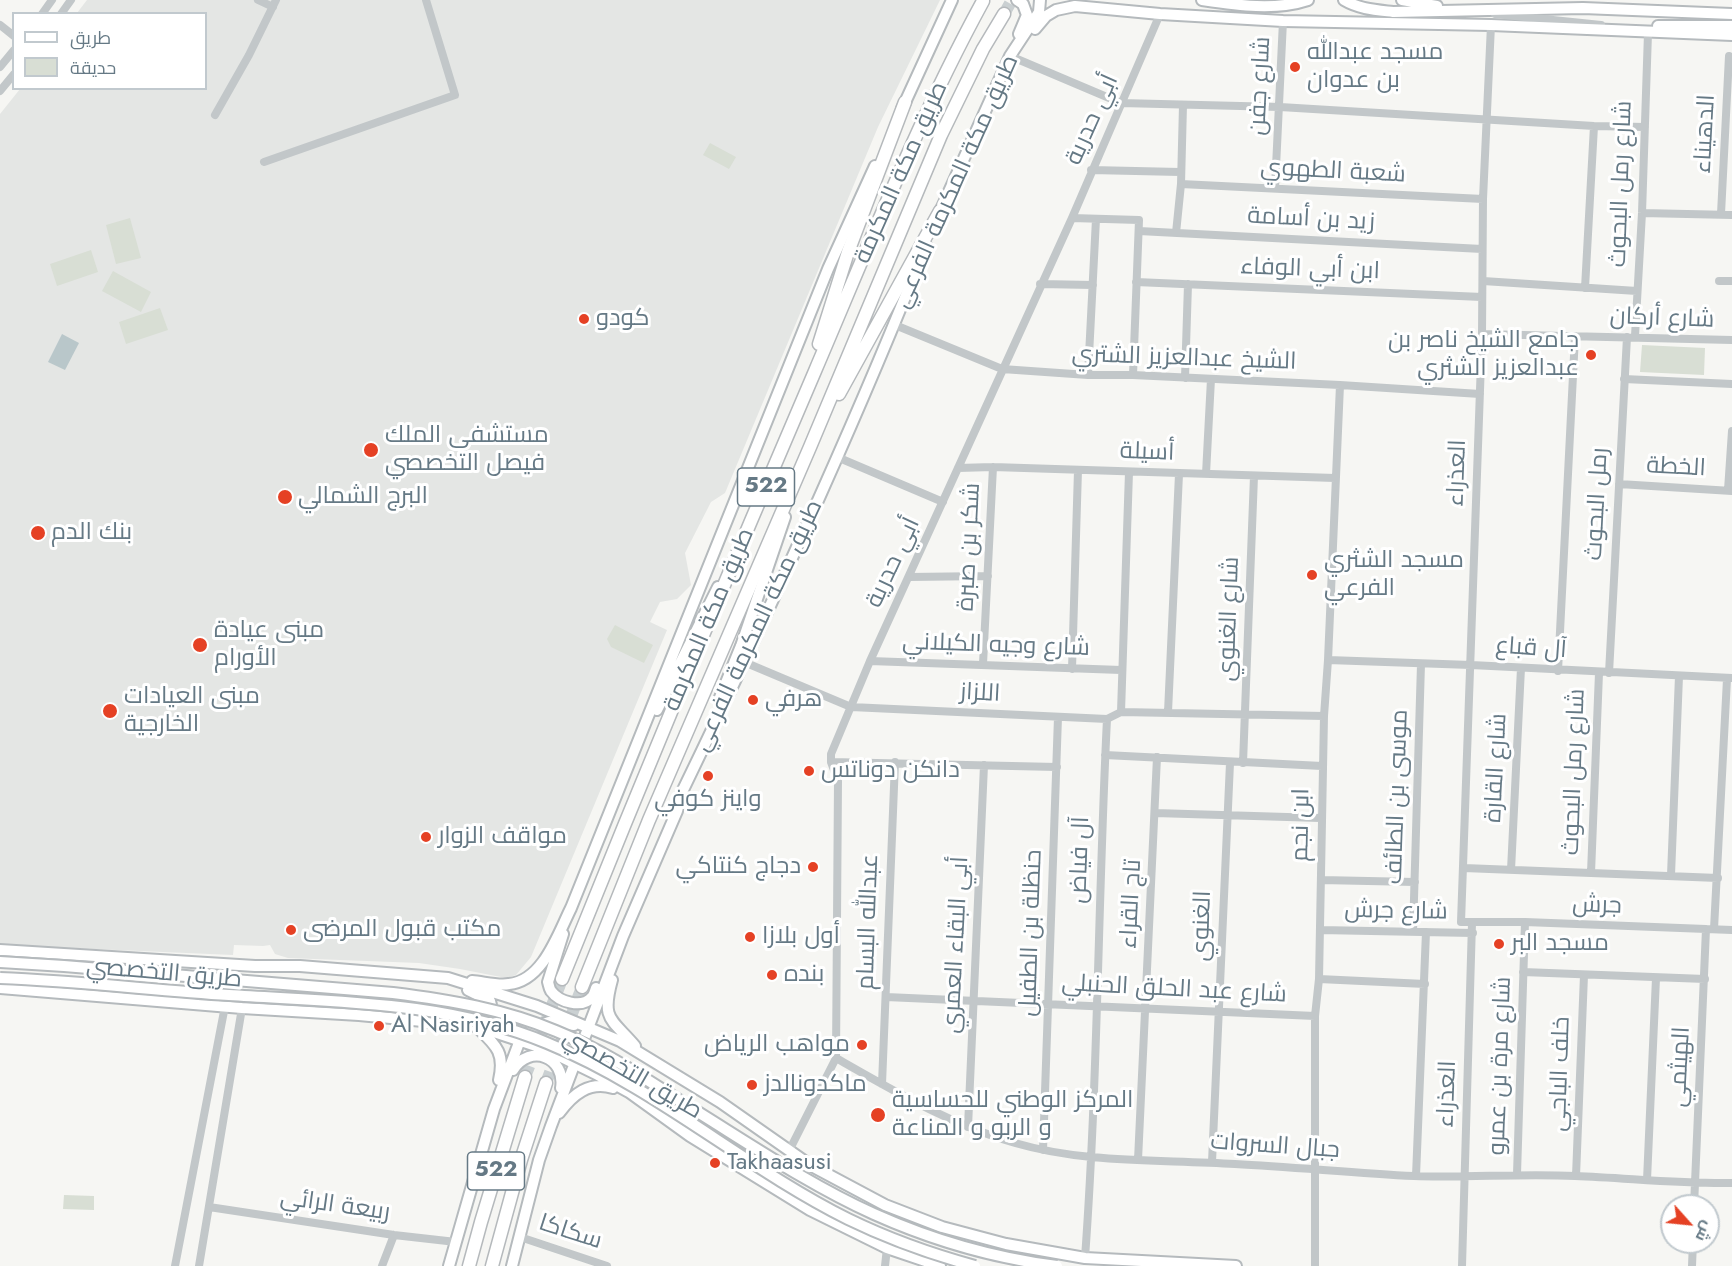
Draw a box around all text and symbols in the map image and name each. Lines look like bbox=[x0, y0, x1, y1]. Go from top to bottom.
legend bbox=[12, 12, 207, 90]
text: طريق bbox=[70, 25, 111, 51]
street label: شارع جفن bbox=[1244, 36, 1278, 136]
place label: مسجد عبدالله بن عدوان bbox=[1307, 39, 1443, 95]
street label: طريق مكة المكرمة الفرعي bbox=[888, 51, 1026, 313]
text: حديقة bbox=[70, 55, 116, 81]
marker: مسجد عبدالله بن عدوان bbox=[1288, 60, 1302, 74]
street label: أبي حدرية bbox=[1060, 70, 1126, 170]
street label: طريق مكة المكرمة bbox=[849, 78, 955, 268]
street label: الدهيناء bbox=[1690, 94, 1722, 174]
street label: شارع رمل البحوث bbox=[1605, 100, 1639, 268]
street label: شعبة الطهوي bbox=[1260, 154, 1406, 190]
street label: زيد بن أسامة bbox=[1246, 202, 1376, 238]
street label: ابن أبي الوفاء bbox=[1240, 253, 1380, 287]
street label: شارع أركان bbox=[1609, 303, 1715, 335]
place label: كودو bbox=[596, 305, 650, 333]
marker: كودو bbox=[577, 312, 591, 326]
place label: جامع الشيخ ناصر بن عبدالعزيز الشثري bbox=[1388, 327, 1579, 383]
street label: الشيخ عبدالعزيز الشتري bbox=[1071, 341, 1297, 377]
marker: جامع الشيخ ناصر بن عبدالعزيز الشثري bbox=[1584, 348, 1598, 362]
place label: مستشفى الملك فيصل التخصصي bbox=[385, 422, 549, 478]
street label: أسيلة bbox=[1119, 438, 1175, 468]
street label: العذراء bbox=[1442, 439, 1474, 507]
marker: مستشفى الملك فيصل التخصصي bbox=[362, 441, 380, 459]
street label: رمل البحوث bbox=[1581, 447, 1615, 561]
street label: الخطة bbox=[1646, 452, 1706, 484]
road number: 522 bbox=[738, 468, 795, 506]
street label: شكر بن صبرة bbox=[952, 482, 988, 612]
place label: البرج الشمالي bbox=[298, 483, 428, 511]
marker: البرج الشمالي bbox=[276, 488, 294, 506]
street label: طريق مكة المكرمة الفرعي bbox=[688, 496, 830, 756]
street label: أبي حدرية bbox=[861, 513, 927, 613]
place label: بنك الدم bbox=[51, 519, 132, 547]
marker: بنك الدم bbox=[29, 524, 47, 542]
street label: طريق مكة المكرمة bbox=[658, 524, 762, 716]
place label: مسجد الشثري الفرعي bbox=[1324, 547, 1464, 603]
street label: شارع الغنوي bbox=[1213, 556, 1247, 682]
marker: مسجد الشثري الفرعي bbox=[1305, 568, 1319, 582]
place label: مبنى عيادة الأورام bbox=[214, 617, 324, 673]
street label: شارع وجيه الكيلاني bbox=[902, 628, 1090, 664]
street label: آل قباع bbox=[1494, 632, 1568, 666]
marker: مبنى عيادة الأورام bbox=[191, 636, 209, 654]
street label: اللزاز bbox=[959, 679, 1001, 709]
place label: مبنى العيادات الخارجية bbox=[124, 683, 260, 739]
place label: هرفي bbox=[765, 686, 822, 714]
street label: شارع رمل البحوث bbox=[1558, 688, 1592, 856]
marker: هرفي bbox=[746, 693, 760, 707]
marker: مبنى العيادات الخارجية bbox=[101, 702, 119, 720]
street label: موسى بن الطائف bbox=[1381, 709, 1415, 885]
street label: شارع القارة bbox=[1480, 713, 1514, 823]
place label: دانكن دوناتس bbox=[821, 757, 960, 785]
marker: دانكن دوناتس bbox=[802, 764, 816, 778]
marker: واينز كوفي bbox=[701, 769, 715, 783]
place label: واينز كوفي bbox=[654, 786, 762, 814]
street label: ابن نجم bbox=[1287, 788, 1317, 862]
street label: آل فياض bbox=[1065, 816, 1097, 904]
place label: مواقف الزوار bbox=[438, 823, 567, 851]
marker: مواقف الزوار bbox=[419, 830, 433, 844]
street label: حنظلة بن الطفيل bbox=[1015, 849, 1049, 1017]
place label: دجاج كنتاكي bbox=[675, 853, 801, 881]
street label: عبدالله البسام bbox=[852, 854, 886, 990]
street label: أبي البقاء العمري bbox=[938, 856, 976, 1034]
street label: تاج القراء bbox=[1115, 858, 1149, 950]
marker: دجاج كنتاكي bbox=[806, 860, 820, 874]
street label: الغنوي bbox=[1187, 890, 1219, 962]
street label: جرش bbox=[1572, 891, 1622, 921]
street label: شارع جرش bbox=[1344, 897, 1448, 927]
place label: مكتب قبول المرضى bbox=[303, 916, 501, 944]
marker: مكتب قبول المرضى bbox=[284, 923, 298, 937]
place label: أول بلازا bbox=[762, 923, 840, 951]
marker: أول بلازا bbox=[743, 930, 757, 944]
place label: مسجد البر bbox=[1511, 930, 1609, 958]
marker: مسجد البر bbox=[1492, 937, 1506, 951]
street label: طريق التخصصي bbox=[85, 953, 243, 995]
place label: بنده bbox=[784, 961, 824, 989]
marker: بنده bbox=[765, 968, 779, 982]
street label: شارع عبد الحلق الحنبلي bbox=[1061, 970, 1287, 1010]
street label: شارع مرة بن عمرو bbox=[1483, 976, 1519, 1156]
place label: Al Nasiriyah bbox=[391, 1012, 515, 1040]
street label: خلف الباجي bbox=[1545, 1016, 1577, 1132]
marker: Al Nasiriyah bbox=[372, 1019, 386, 1033]
street label: طريق التخصصي bbox=[557, 1024, 707, 1126]
street label: الهيثمي bbox=[1665, 1026, 1697, 1108]
place label: مواهب الرياض bbox=[704, 1031, 850, 1059]
marker: مواهب الرياض bbox=[855, 1038, 869, 1052]
street label: العذراء bbox=[1432, 1060, 1464, 1128]
place label: ماكدونالدز bbox=[764, 1071, 867, 1099]
marker: ماكدونالدز bbox=[745, 1078, 759, 1092]
place label: المركز الوطني للحساسية و الربو و المناعة bbox=[892, 1087, 1133, 1143]
marker: المركز الوطني للحساسية و الربو و المناعة bbox=[869, 1106, 887, 1124]
street label: جبال السروات bbox=[1209, 1128, 1341, 1166]
place label: Takhaasusi bbox=[727, 1149, 832, 1177]
road number: 522 bbox=[468, 1152, 524, 1190]
marker: Takhaasusi bbox=[708, 1156, 722, 1170]
street label: ربيعة الرائي bbox=[278, 1184, 392, 1228]
north arrow bbox=[1660, 1194, 1720, 1254]
street label: سكاكا bbox=[535, 1209, 605, 1257]
text: ش bbox=[1690, 1217, 1720, 1246]

